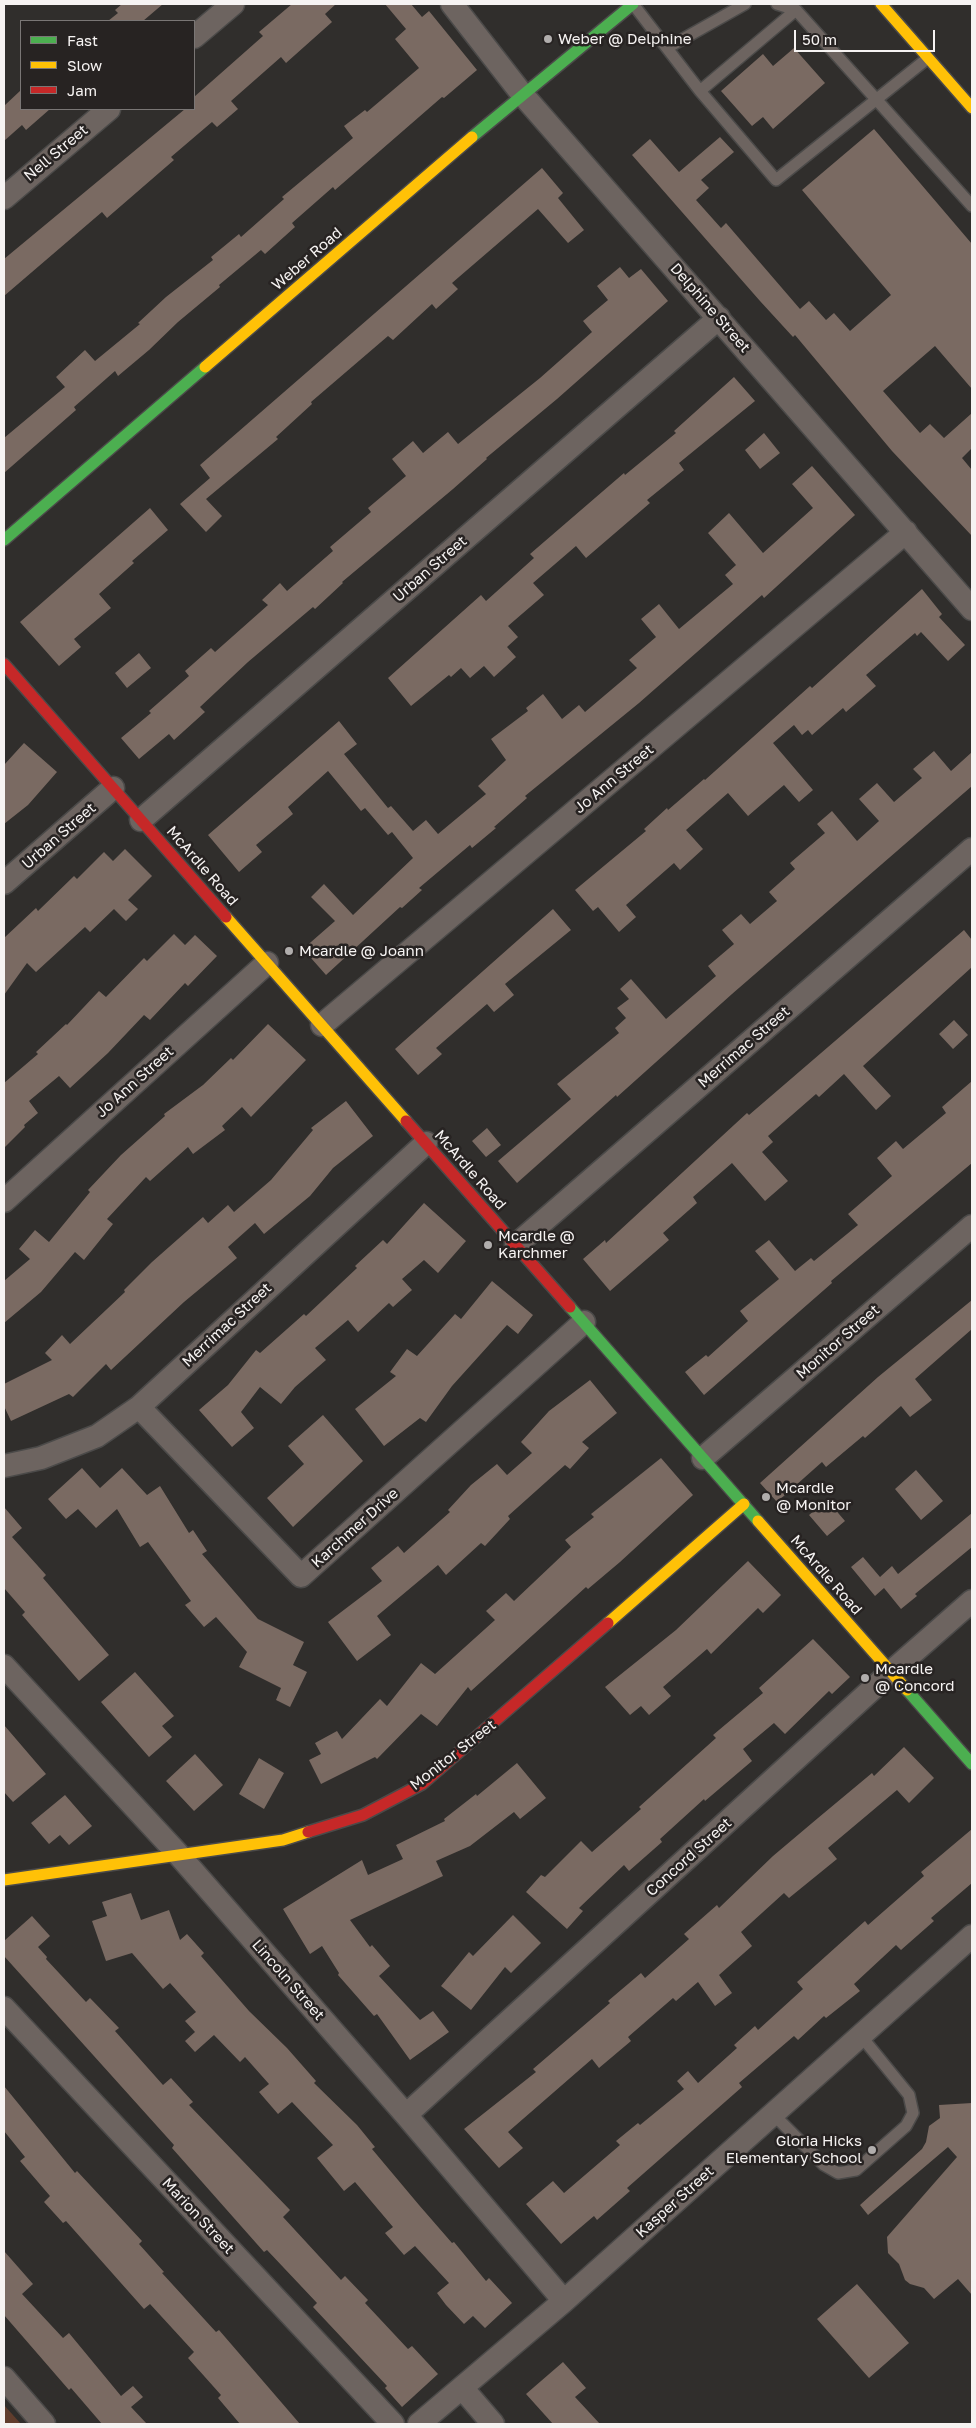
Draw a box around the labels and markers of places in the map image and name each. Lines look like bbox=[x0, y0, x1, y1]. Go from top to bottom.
place label: Weber @ Delphine bbox=[558, 30, 691, 48]
marker: Weber @ Delphine bbox=[542, 33, 554, 45]
place label: Mcardle @ Joann bbox=[299, 942, 424, 960]
marker: Mcardle @ Joann bbox=[283, 945, 295, 957]
place label: Mcardle @ Karchmer bbox=[498, 1227, 575, 1262]
marker: Mcardle @ Karchmer bbox=[482, 1239, 494, 1251]
place label: Mcardle @ Monitor bbox=[776, 1479, 851, 1514]
marker: Mcardle @ Monitor bbox=[760, 1491, 772, 1503]
place label: Mcardle @ Concord bbox=[875, 1660, 955, 1695]
marker: Mcardle @ Concord bbox=[859, 1672, 871, 1684]
place label: Gloria Hicks Elementary School bbox=[726, 2132, 862, 2167]
marker: Gloria Hicks Elementary School bbox=[866, 2144, 878, 2156]

